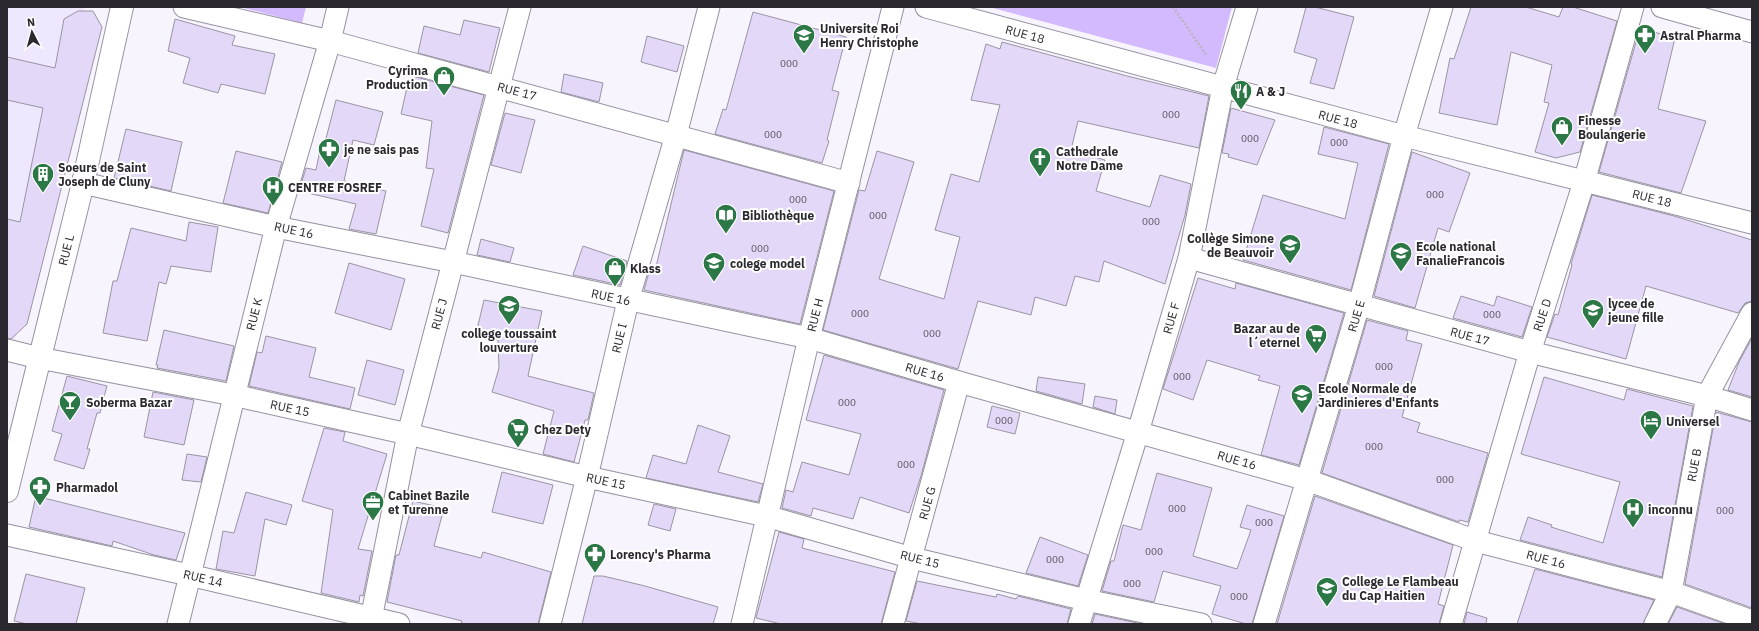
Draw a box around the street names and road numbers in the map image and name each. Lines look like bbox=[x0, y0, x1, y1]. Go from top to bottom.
street label: RUE 18 bbox=[1004, 22, 1046, 46]
street label: RUE 17 bbox=[496, 79, 538, 103]
street label: RUE 18 bbox=[1317, 107, 1359, 131]
street label: RUE 18 bbox=[1631, 186, 1673, 210]
street label: RUE 16 bbox=[273, 219, 315, 241]
street label: RUE L bbox=[55, 233, 77, 267]
street label: RUE 16 bbox=[590, 286, 632, 308]
street label: RUE K bbox=[243, 296, 265, 332]
street label: RUE J bbox=[428, 297, 450, 331]
street label: RUE H bbox=[804, 297, 826, 333]
street label: RUE D bbox=[1530, 297, 1554, 333]
street label: RUE E bbox=[1344, 298, 1368, 334]
street label: RUE F bbox=[1159, 300, 1183, 336]
street label: RUE I bbox=[608, 321, 630, 354]
street label: RUE 17 bbox=[1449, 324, 1491, 348]
street label: RUE 16 bbox=[904, 359, 946, 385]
street label: RUE 15 bbox=[269, 397, 311, 419]
street label: RUE 16 bbox=[1216, 447, 1258, 473]
street label: RUE B bbox=[1684, 447, 1704, 483]
street label: RUE 15 bbox=[585, 470, 627, 492]
street label: RUE G bbox=[915, 485, 939, 521]
street label: RUE 15 bbox=[899, 547, 941, 571]
street label: RUE 16 bbox=[1525, 547, 1567, 571]
street label: RUE 14 bbox=[182, 566, 224, 590]

